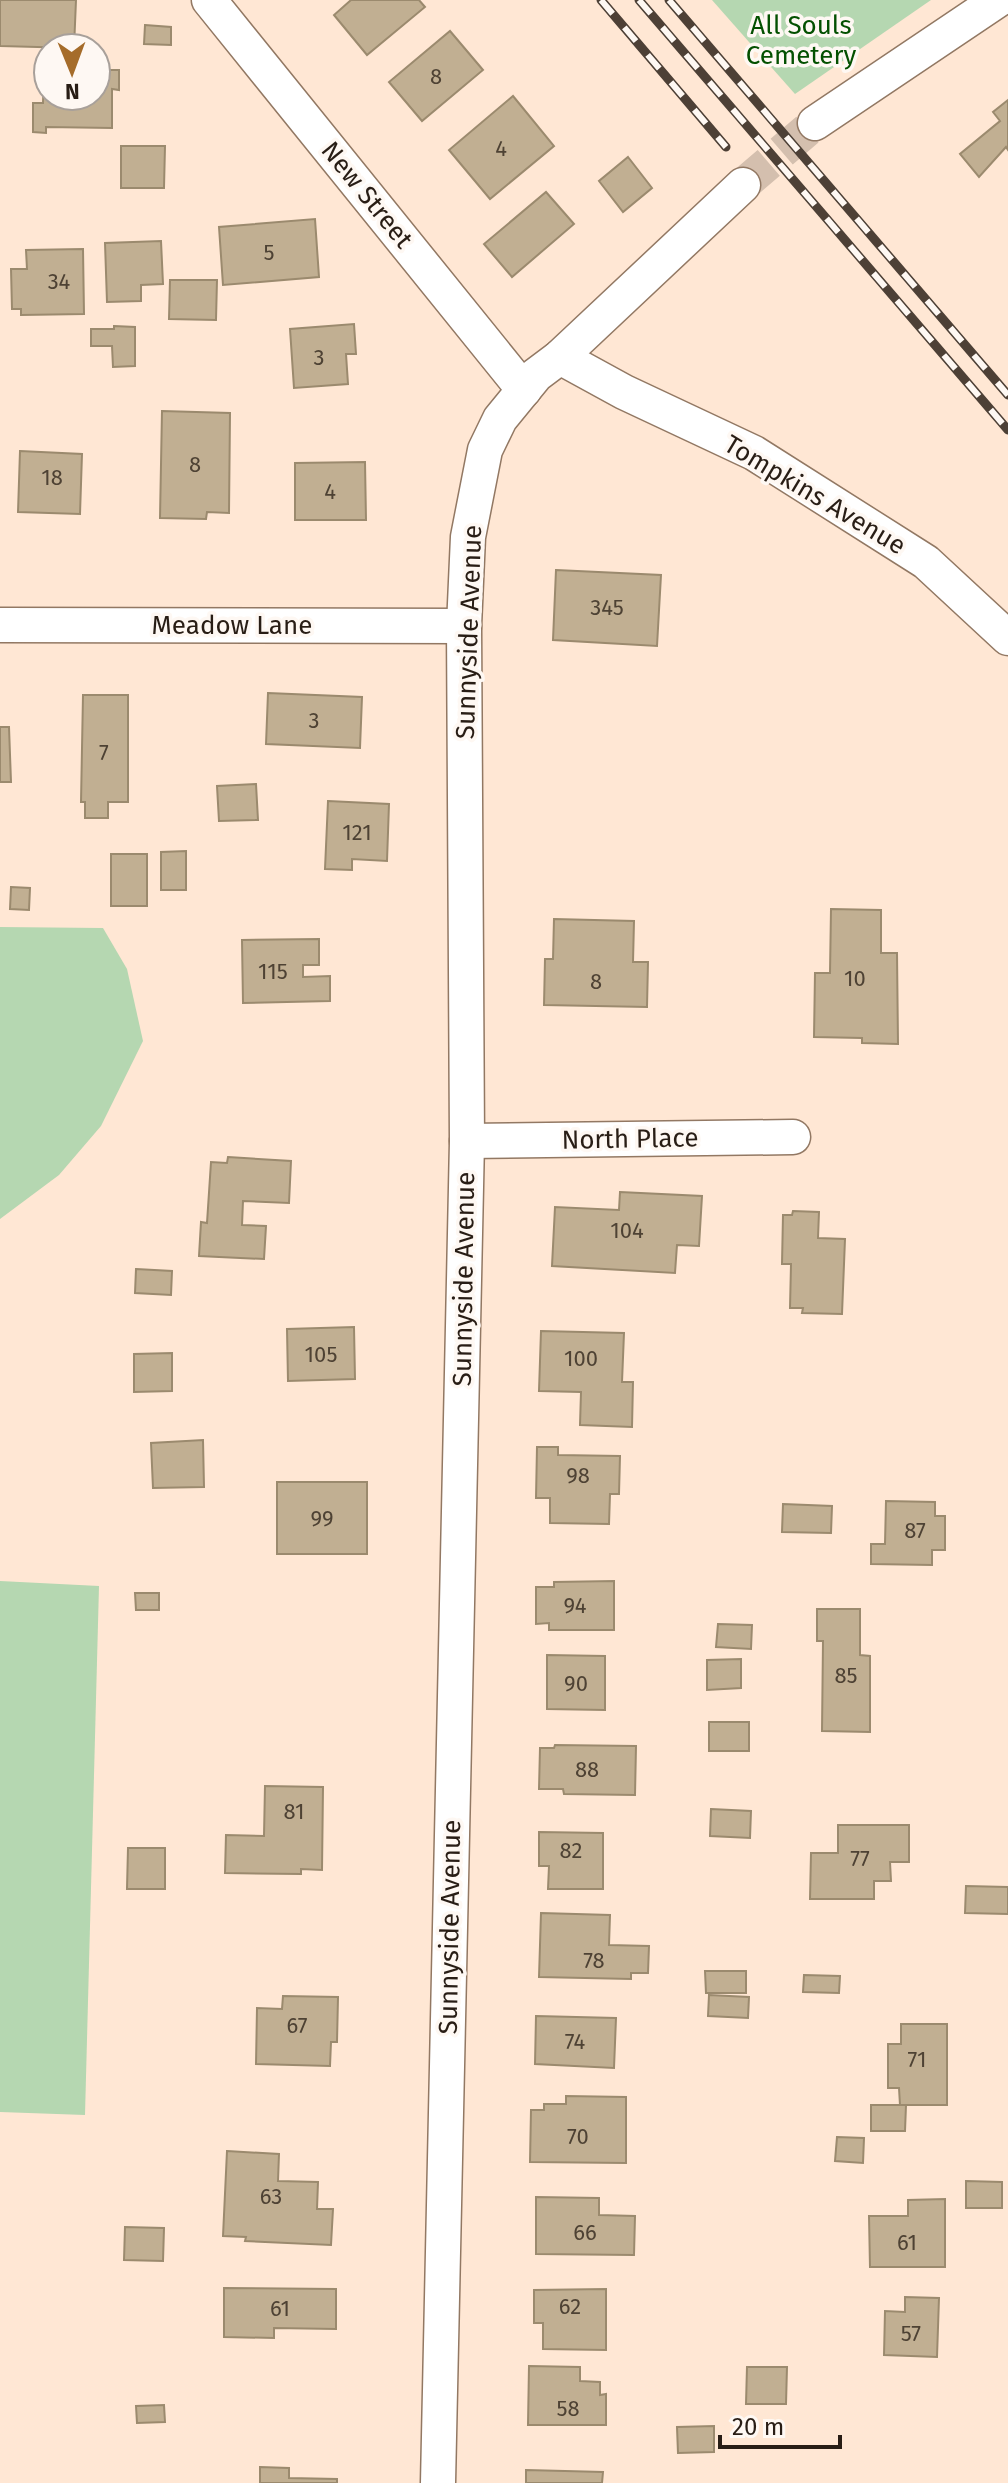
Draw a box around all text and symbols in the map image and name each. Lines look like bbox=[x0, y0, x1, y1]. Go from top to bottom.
park label: All Souls Cemetery bbox=[746, 10, 857, 71]
north arrow bbox=[32, 32, 112, 112]
house number: 8 bbox=[430, 63, 442, 90]
text: N bbox=[65, 78, 80, 105]
house number: 4 bbox=[495, 135, 507, 162]
street label: New Street bbox=[315, 136, 420, 255]
house number: 5 bbox=[263, 239, 275, 266]
house number: 34 bbox=[48, 268, 71, 295]
house number: 3 bbox=[314, 344, 324, 371]
street label: Tompkins Avenue bbox=[719, 429, 911, 561]
house number: 8 bbox=[189, 451, 201, 478]
house number: 18 bbox=[41, 464, 63, 491]
house number: 4 bbox=[324, 478, 336, 505]
street label: Sunnyside Avenue bbox=[450, 524, 488, 740]
house number: 345 bbox=[590, 594, 624, 621]
street label: Meadow Lane bbox=[152, 610, 312, 641]
house number: 3 bbox=[309, 707, 319, 734]
house number: 7 bbox=[99, 739, 109, 766]
house number: 121 bbox=[342, 819, 372, 846]
house number: 115 bbox=[258, 958, 288, 985]
house number: 10 bbox=[844, 965, 866, 992]
house number: 8 bbox=[590, 968, 602, 995]
street label: North Place bbox=[561, 1122, 699, 1156]
street label: Sunnyside Avenue bbox=[447, 1171, 481, 1387]
house number: 104 bbox=[610, 1217, 644, 1244]
house number: 105 bbox=[305, 1341, 337, 1368]
house number: 100 bbox=[564, 1345, 598, 1372]
house number: 98 bbox=[566, 1462, 590, 1489]
house number: 99 bbox=[310, 1505, 334, 1532]
house number: 87 bbox=[904, 1517, 926, 1544]
house number: 94 bbox=[563, 1592, 587, 1619]
house number: 85 bbox=[834, 1662, 858, 1689]
house number: 90 bbox=[564, 1670, 588, 1697]
house number: 88 bbox=[575, 1756, 599, 1783]
house number: 81 bbox=[284, 1798, 305, 1825]
street label: Sunnyside Avenue bbox=[433, 1819, 467, 2035]
house number: 82 bbox=[560, 1837, 582, 1864]
house number: 77 bbox=[850, 1845, 870, 1872]
house number: 78 bbox=[583, 1947, 605, 1974]
house number: 67 bbox=[287, 2012, 308, 2039]
house number: 74 bbox=[565, 2028, 586, 2055]
house number: 71 bbox=[908, 2046, 926, 2073]
house number: 70 bbox=[567, 2123, 589, 2150]
house number: 63 bbox=[260, 2183, 282, 2210]
house number: 66 bbox=[573, 2219, 597, 2246]
house number: 61 bbox=[897, 2229, 917, 2256]
house number: 62 bbox=[559, 2293, 581, 2320]
house number: 61 bbox=[270, 2295, 290, 2322]
house number: 57 bbox=[901, 2320, 921, 2347]
house number: 58 bbox=[556, 2395, 580, 2422]
scale bar bbox=[720, 2399, 840, 2449]
text: 20 m bbox=[732, 2413, 784, 2441]

